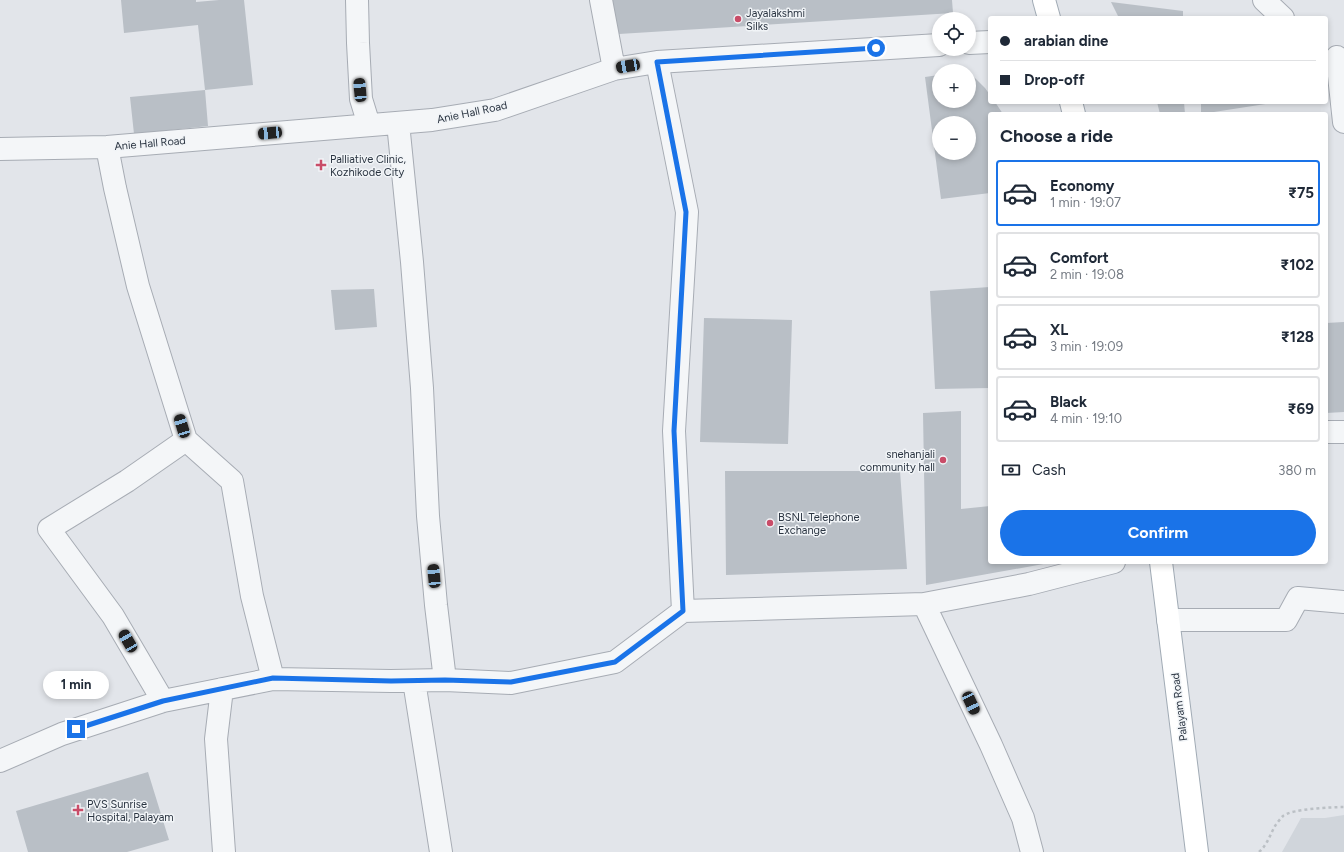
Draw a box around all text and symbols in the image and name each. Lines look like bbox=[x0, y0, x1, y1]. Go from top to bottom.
place label: Jayalakshmi Silks bbox=[746, 7, 805, 33]
map controls bbox=[932, 12, 976, 160]
button: locate bbox=[932, 12, 976, 56]
marker: Jayalakshmi Silks bbox=[733, 14, 743, 24]
text: arabian dine bbox=[1024, 32, 1108, 50]
route start bbox=[867, 39, 885, 57]
car bbox=[615, 58, 641, 74]
button: + bbox=[932, 64, 976, 108]
text: Drop-off bbox=[1024, 71, 1085, 89]
car bbox=[353, 78, 367, 102]
street label: Anie Hall Road bbox=[436, 99, 508, 126]
button: − bbox=[932, 116, 976, 160]
text: Choose a ride bbox=[1000, 125, 1113, 147]
car bbox=[258, 126, 282, 140]
street label: Anie Hall Road bbox=[114, 134, 186, 153]
place label: Palliative Clinic, Kozhikode City bbox=[330, 153, 406, 179]
marker: Palliative Clinic, Kozhikode City bbox=[315, 159, 327, 171]
icon: car bbox=[1002, 175, 1038, 211]
text: Economy bbox=[1050, 177, 1115, 195]
text: ₹75 bbox=[1288, 184, 1314, 202]
text: 1 min · 19:07 bbox=[1050, 195, 1121, 210]
icon: car bbox=[1002, 247, 1038, 283]
text: Comfort bbox=[1050, 249, 1109, 267]
text: ₹102 bbox=[1280, 256, 1314, 274]
text: 2 min · 19:08 bbox=[1050, 267, 1124, 282]
icon: car bbox=[1002, 319, 1038, 355]
text: XL bbox=[1050, 321, 1068, 339]
text: ₹128 bbox=[1281, 328, 1314, 346]
text: 3 min · 19:09 bbox=[1050, 339, 1123, 354]
icon: car bbox=[1002, 391, 1038, 427]
text: Black bbox=[1050, 393, 1087, 411]
text: ₹69 bbox=[1288, 400, 1314, 418]
text: 4 min · 19:10 bbox=[1050, 411, 1122, 426]
car bbox=[173, 413, 191, 439]
place label: snehanjali community hall bbox=[860, 448, 935, 474]
marker: snehanjali community hall bbox=[938, 455, 948, 465]
icon: cash bbox=[1000, 459, 1022, 481]
text: Cash bbox=[1032, 461, 1066, 479]
text: 380 m bbox=[1278, 463, 1316, 478]
button: Confirm bbox=[1000, 510, 1316, 556]
place label: BSNL Telephone Exchange bbox=[778, 511, 859, 537]
marker: BSNL Telephone Exchange bbox=[765, 518, 775, 528]
car bbox=[427, 564, 441, 588]
car bbox=[117, 628, 139, 654]
callout: 1 min bbox=[43, 671, 109, 699]
street label: Palayam Road bbox=[1169, 672, 1190, 742]
text: 1 min bbox=[61, 677, 91, 692]
car bbox=[960, 690, 982, 716]
route end bbox=[67, 720, 85, 738]
place label: PVS Sunrise Hospital, Palayam bbox=[87, 798, 174, 824]
marker: PVS Sunrise Hospital, Palayam bbox=[72, 804, 84, 816]

